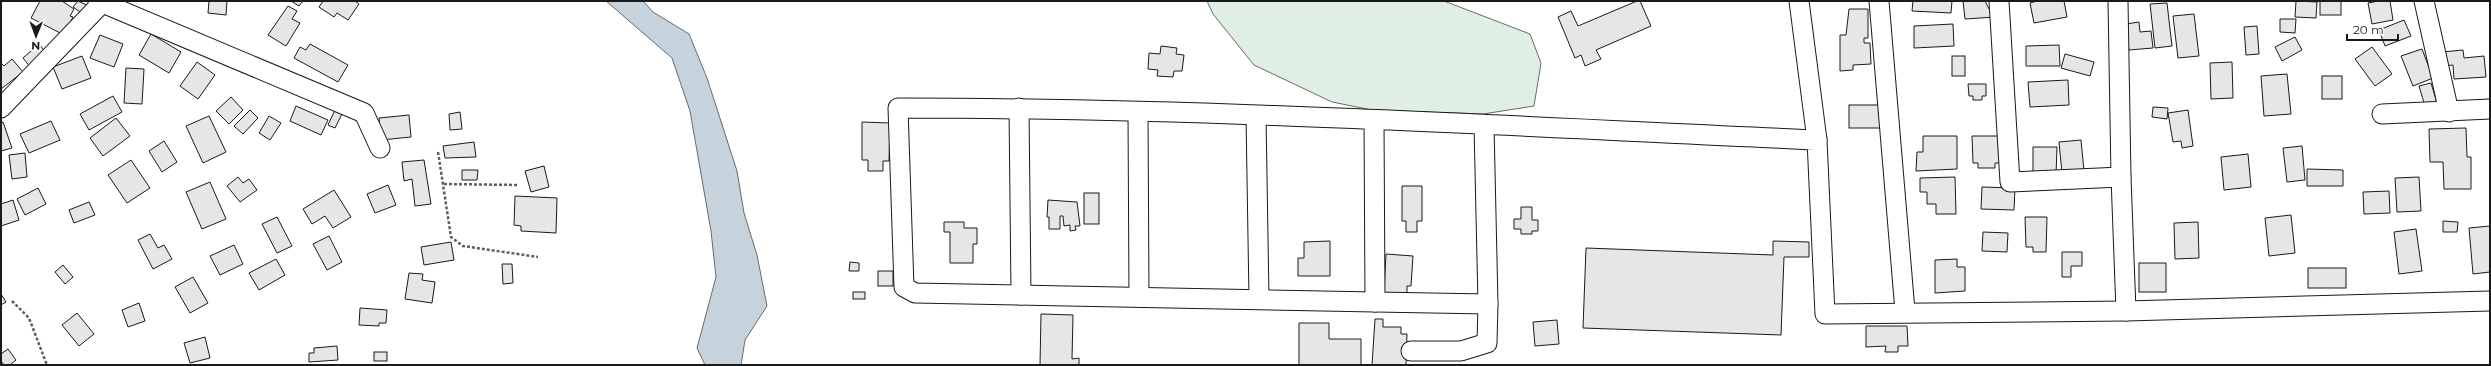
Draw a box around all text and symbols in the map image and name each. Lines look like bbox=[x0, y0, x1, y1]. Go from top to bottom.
north arrow bbox=[16, 16, 56, 56]
scale bar bbox=[2347, 16, 2398, 42]
text: 20 m bbox=[2353, 22, 2384, 37]
text: N bbox=[31, 39, 40, 53]

